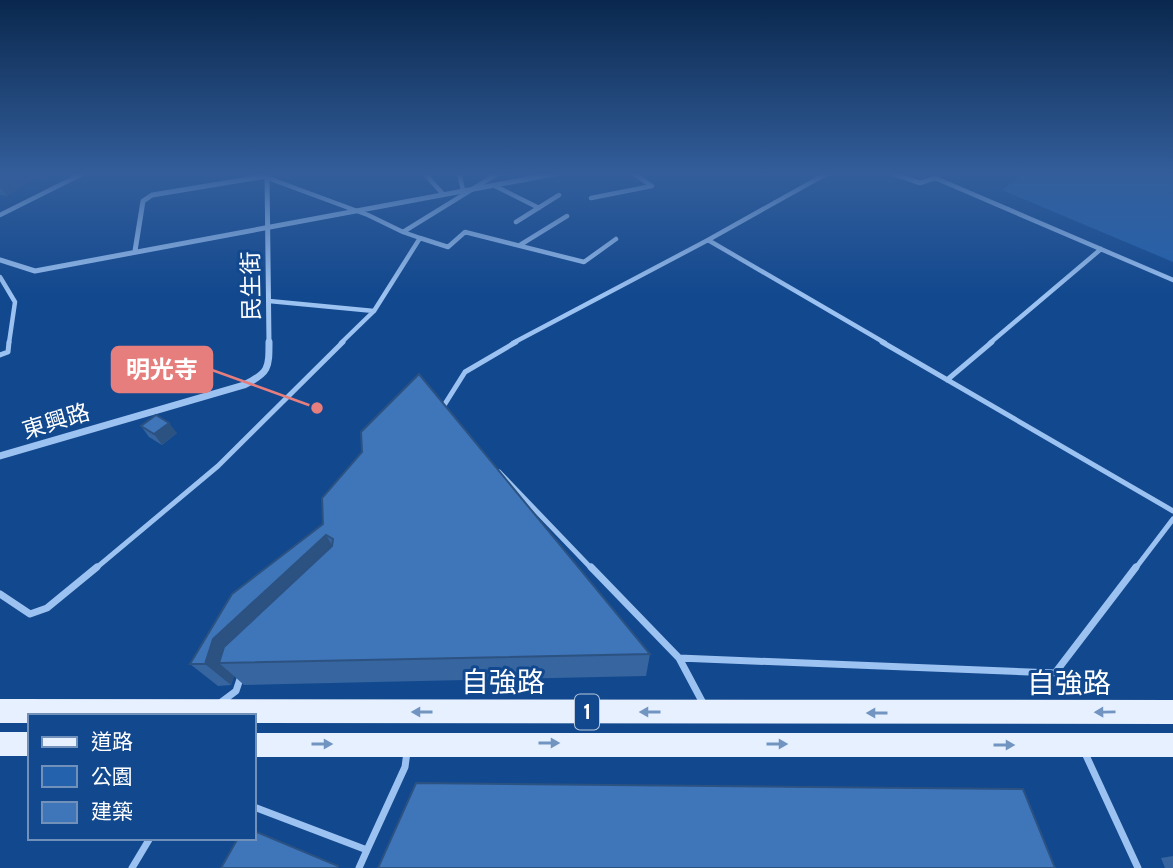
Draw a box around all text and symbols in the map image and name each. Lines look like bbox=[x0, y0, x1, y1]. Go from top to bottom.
street label: 民生街 bbox=[236, 251, 266, 321]
callout: 明光寺 bbox=[112, 347, 212, 392]
text: 明光寺 bbox=[126, 355, 198, 384]
street label: 東興路 bbox=[19, 398, 93, 444]
street label: 自強路 bbox=[461, 665, 545, 699]
street label: 自強路 bbox=[1027, 666, 1111, 700]
road number: 1 bbox=[575, 694, 599, 730]
one-way arrow bbox=[411, 706, 433, 718]
one-way arrow bbox=[639, 706, 661, 718]
one-way arrow bbox=[866, 707, 888, 719]
one-way arrow bbox=[1094, 707, 1116, 718]
legend bbox=[28, 714, 256, 840]
text: 道路 bbox=[91, 729, 133, 754]
one-way arrow bbox=[539, 737, 561, 749]
one-way arrow bbox=[311, 738, 333, 750]
one-way arrow bbox=[766, 738, 788, 749]
one-way arrow bbox=[994, 739, 1016, 751]
text: 公園 bbox=[91, 764, 133, 789]
text: 建築 bbox=[91, 799, 133, 824]

